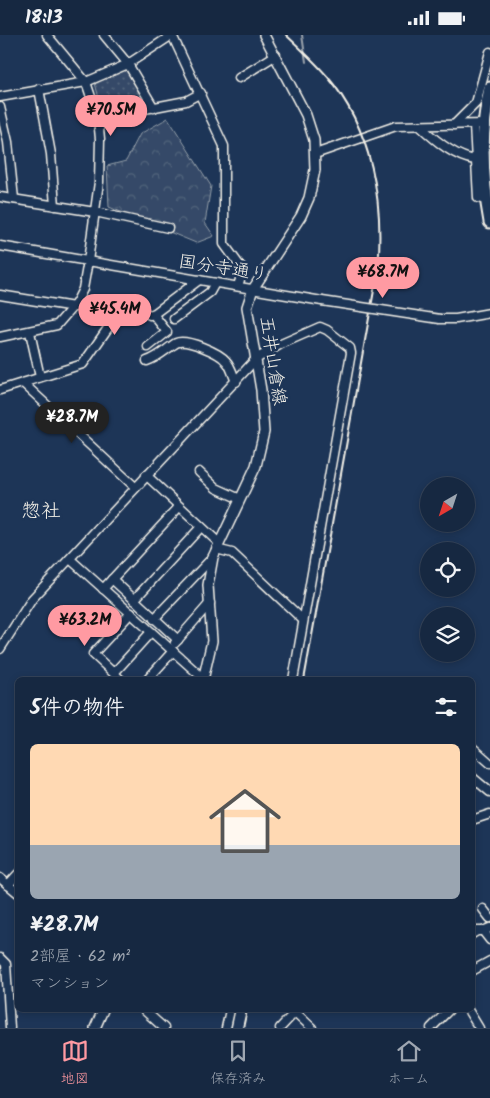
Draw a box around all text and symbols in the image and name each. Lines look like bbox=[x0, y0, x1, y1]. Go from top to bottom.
text: 18:13 bbox=[25, 3, 63, 33]
pin: ¥70.5M bbox=[70, 94, 152, 137]
text: ¥70.5M bbox=[86, 98, 136, 123]
street label: 国分寺通り bbox=[176, 248, 270, 290]
pin: ¥68.7M bbox=[342, 257, 424, 299]
text: ¥68.7M bbox=[357, 260, 409, 285]
pin: ¥45.4M bbox=[74, 293, 156, 336]
text: ¥45.4M bbox=[89, 297, 141, 322]
street label: 五井山倉線 bbox=[251, 314, 293, 408]
pin: ¥28.7M bbox=[31, 401, 113, 444]
text: ¥28.7M bbox=[46, 405, 98, 430]
north arrow bbox=[420, 477, 475, 533]
map controls bbox=[420, 477, 475, 662]
district label: 惣社 bbox=[21, 496, 61, 528]
button: locate bbox=[420, 542, 475, 597]
pin: ¥63.2M bbox=[44, 605, 126, 647]
button: layers bbox=[420, 607, 475, 662]
text: ¥63.2M bbox=[59, 608, 111, 633]
text: 5件の物件 bbox=[30, 692, 125, 725]
icon: filters bbox=[432, 693, 460, 721]
icon: home bbox=[200, 776, 290, 866]
text: ¥28.7M bbox=[30, 909, 98, 942]
text: 2部屋 · 62 m² bbox=[30, 944, 130, 969]
text: マンション bbox=[30, 971, 109, 996]
tab: 地図 bbox=[61, 1037, 89, 1090]
tab: 保存済み bbox=[210, 1037, 266, 1090]
tab: ホーム bbox=[388, 1037, 429, 1090]

